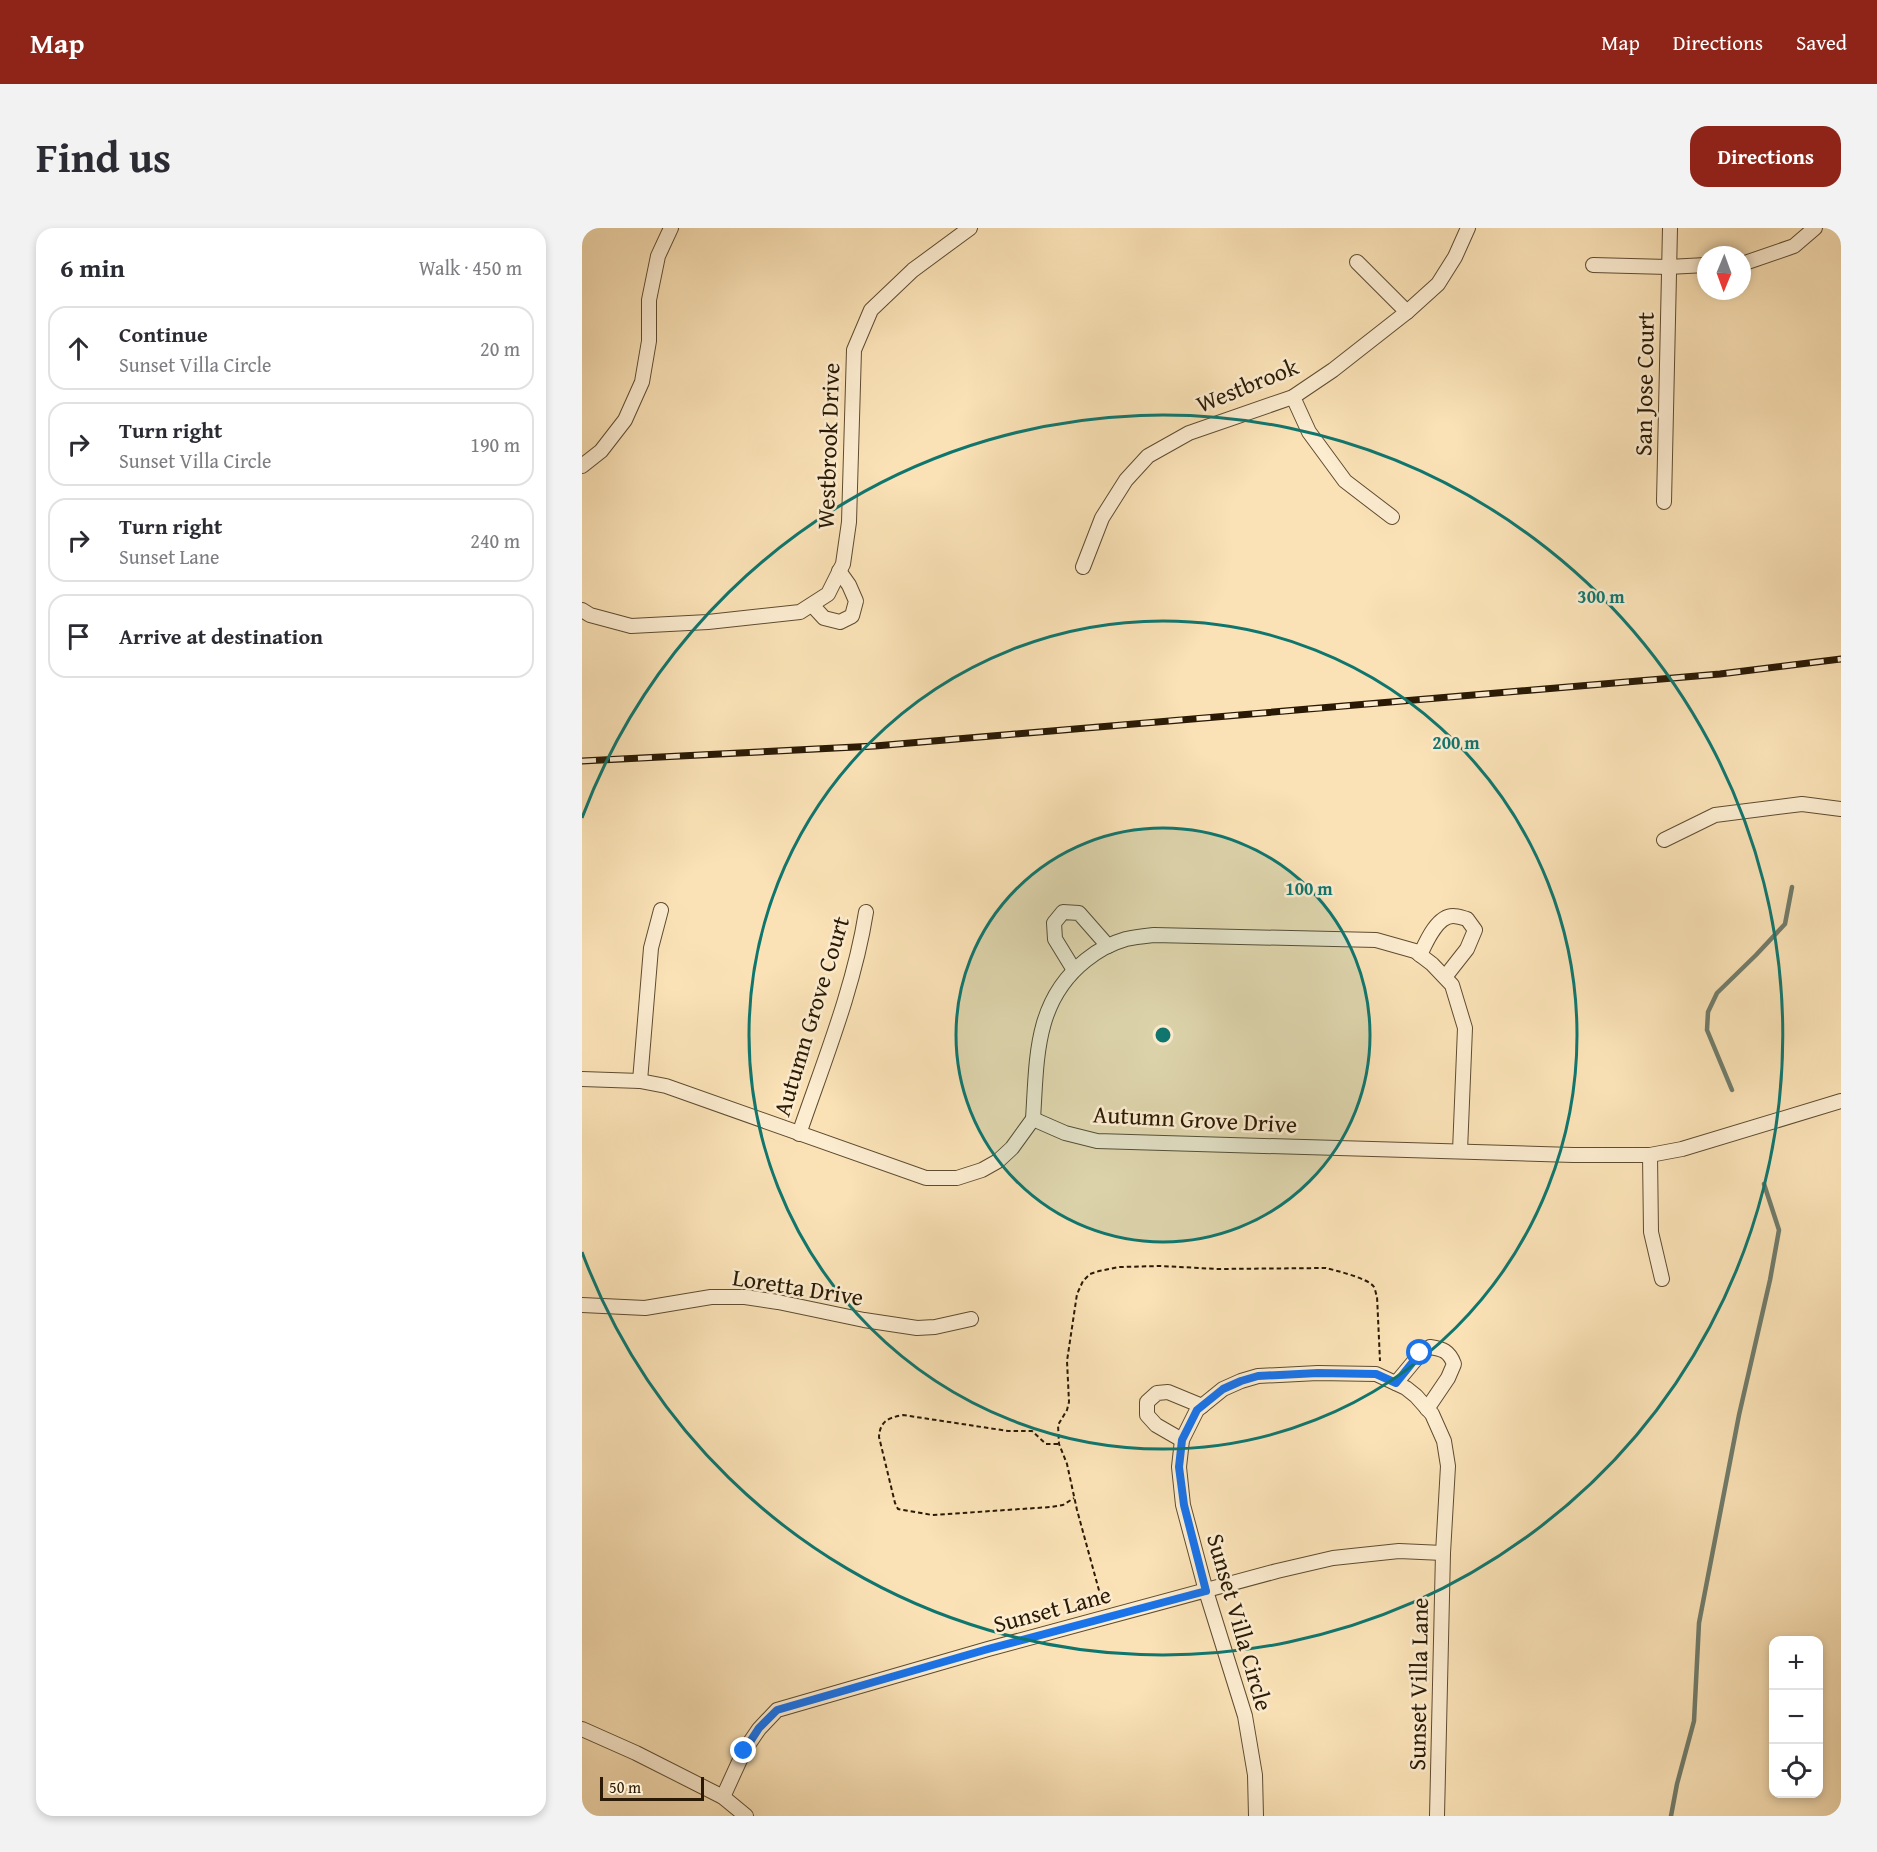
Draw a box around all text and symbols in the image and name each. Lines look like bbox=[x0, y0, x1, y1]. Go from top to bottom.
text: Map bbox=[30, 22, 84, 63]
text: Map bbox=[1601, 27, 1640, 58]
text: Directions bbox=[1673, 27, 1763, 58]
text: Saved bbox=[1796, 27, 1847, 58]
text: Find us bbox=[36, 126, 171, 187]
button: Directions bbox=[1690, 126, 1841, 187]
north arrow bbox=[1697, 246, 1751, 300]
text: 6 min bbox=[60, 248, 125, 287]
text: Walk · 450 m bbox=[419, 253, 522, 282]
street label: San Jose Court bbox=[1625, 311, 1663, 456]
text: Continue bbox=[119, 318, 208, 350]
icon: ahead bbox=[62, 332, 95, 365]
text: 20 m bbox=[480, 334, 520, 363]
street label: Westbrook bbox=[1191, 348, 1304, 421]
text: Sunset Villa Circle bbox=[119, 350, 271, 379]
street label: Westbrook Drive bbox=[808, 362, 848, 530]
text: Turn right bbox=[119, 414, 222, 446]
icon: right bbox=[62, 428, 95, 461]
text: 190 m bbox=[470, 430, 520, 459]
text: Sunset Villa Circle bbox=[119, 446, 271, 475]
text: Turn right bbox=[119, 510, 222, 542]
icon: right bbox=[62, 524, 95, 557]
text: 240 m bbox=[470, 526, 520, 555]
text: Sunset Lane bbox=[119, 542, 219, 571]
text: 300 m bbox=[1577, 583, 1625, 610]
icon: arrive bbox=[62, 620, 95, 653]
text: Arrive at destination bbox=[119, 620, 323, 652]
text: 200 m bbox=[1432, 729, 1480, 756]
text: 100 m bbox=[1285, 875, 1333, 902]
street label: Autumn Grove Court bbox=[764, 911, 858, 1120]
centre of rings bbox=[1153, 1025, 1173, 1045]
street label: Autumn Grove Drive bbox=[1092, 1096, 1298, 1142]
street label: Loretta Drive bbox=[730, 1259, 866, 1315]
route start bbox=[1406, 1339, 1432, 1365]
street label: Sunset Villa Circle bbox=[1198, 1529, 1282, 1715]
street label: Sunset Lane bbox=[989, 1577, 1115, 1641]
street label: Sunset Villa Lane bbox=[1399, 1597, 1437, 1771]
map controls bbox=[1769, 1636, 1823, 1798]
button: + bbox=[1769, 1636, 1823, 1690]
button: − bbox=[1769, 1690, 1823, 1744]
route end bbox=[730, 1737, 756, 1763]
button: locate bbox=[1769, 1744, 1823, 1798]
scale bar bbox=[600, 1774, 704, 1802]
text: 50 m bbox=[609, 1775, 641, 1799]

